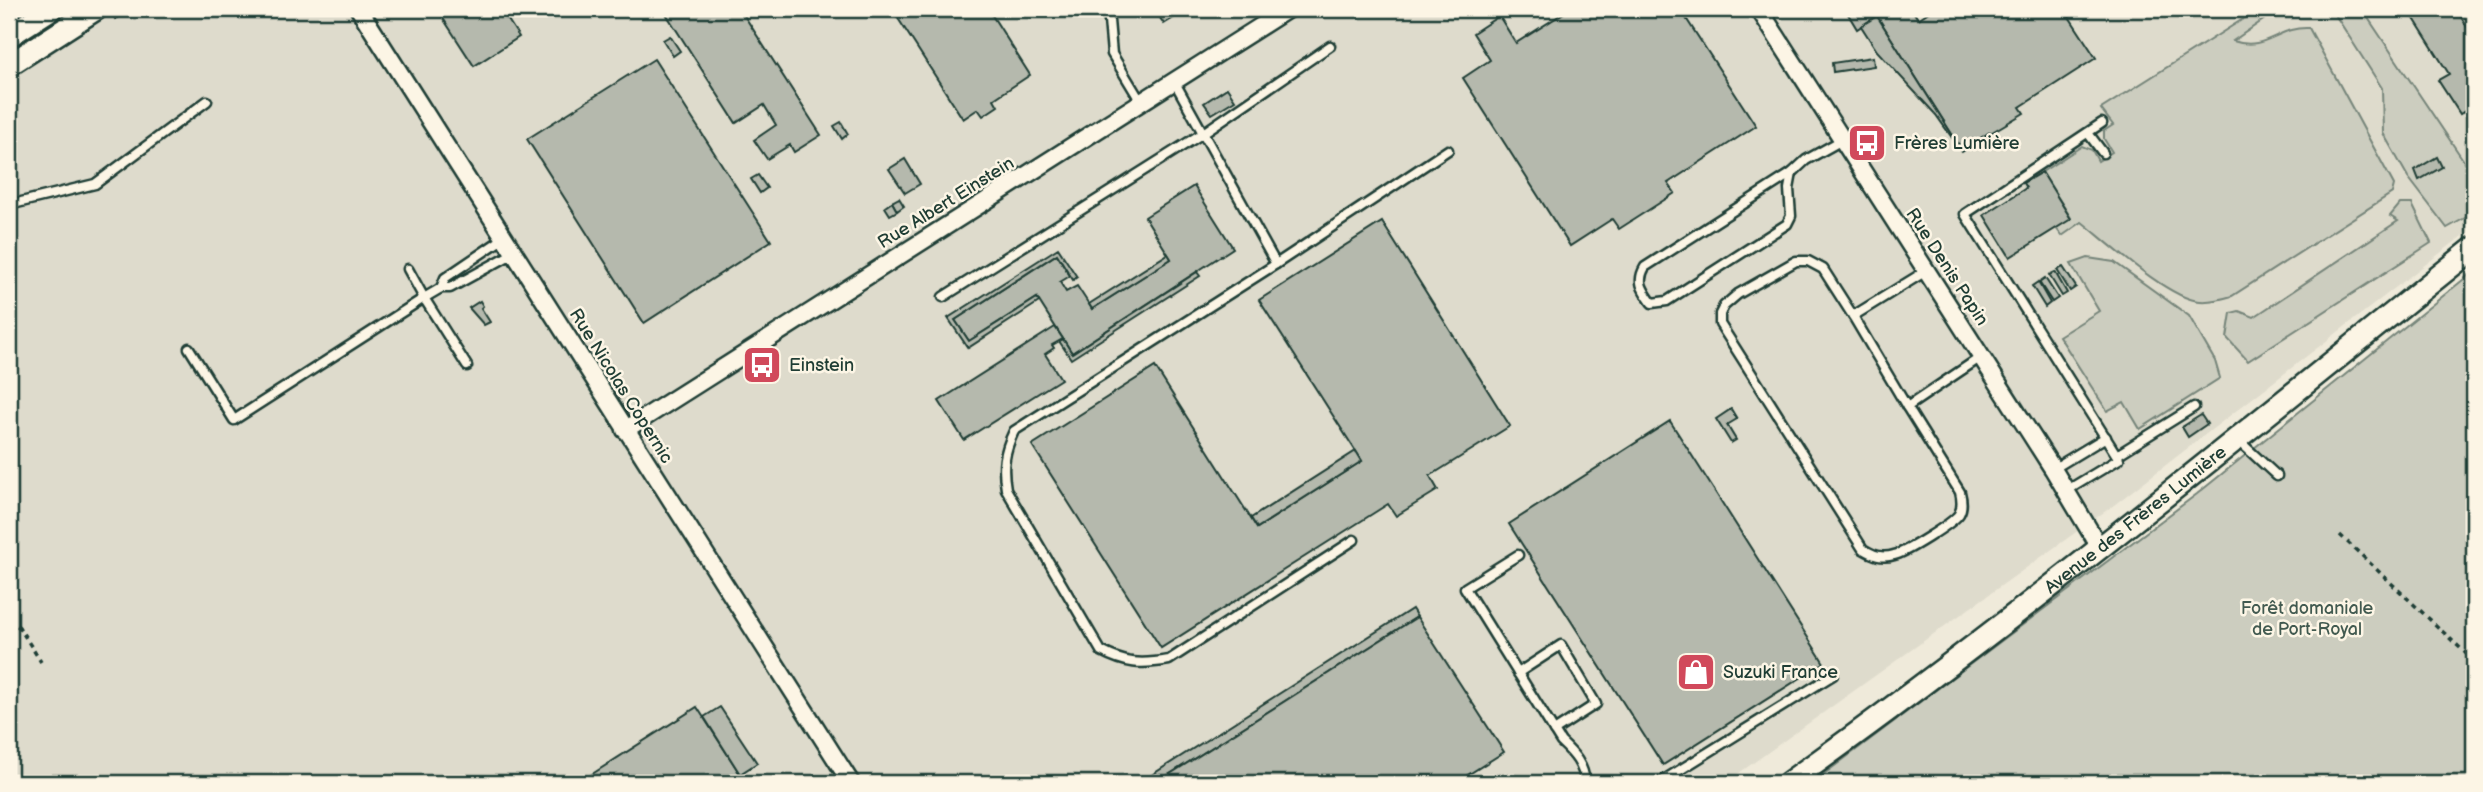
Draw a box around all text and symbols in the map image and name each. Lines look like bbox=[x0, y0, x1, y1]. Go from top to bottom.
bus stop icon: Frères Lumière bbox=[1846, 122, 1888, 164]
place label: Frères Lumière bbox=[1894, 133, 2020, 154]
street label: Rue Albert Einstein bbox=[874, 153, 1018, 253]
street label: Rue Denis Papin bbox=[1901, 204, 1993, 330]
street label: Rue Nicolas Copernic bbox=[565, 305, 677, 467]
bus stop icon: Einstein bbox=[741, 344, 783, 386]
place label: Einstein bbox=[789, 355, 854, 376]
street label: Avenue des Frères Lumière bbox=[2040, 441, 2231, 598]
park label: Forêt domaniale de Port-Royal bbox=[2241, 598, 2374, 640]
shop icon: Suzuki France bbox=[1675, 651, 1717, 693]
place label: Suzuki France bbox=[1723, 662, 1838, 683]

